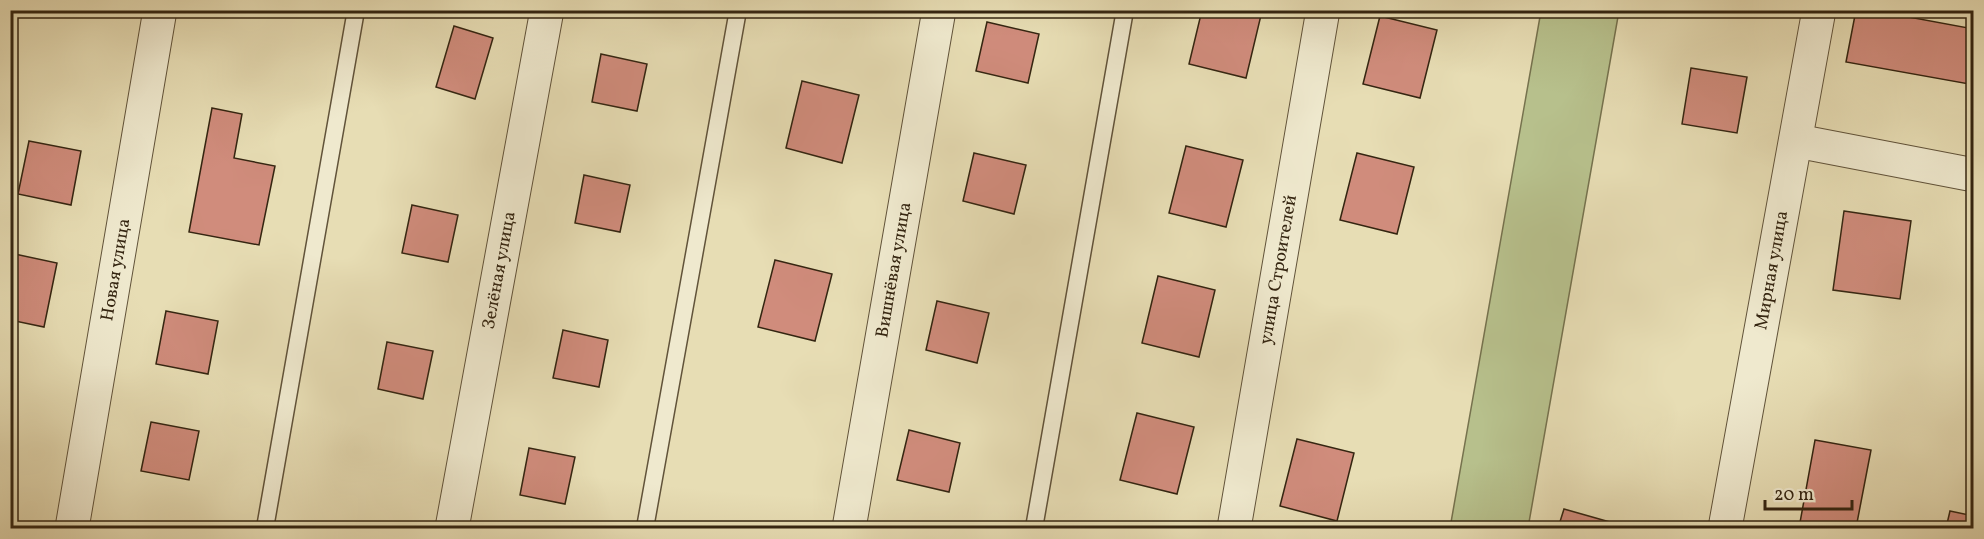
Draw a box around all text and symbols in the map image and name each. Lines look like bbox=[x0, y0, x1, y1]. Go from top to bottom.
street label: улица Строителей bbox=[1253, 193, 1304, 347]
street label: Вишнёвая улица bbox=[870, 200, 918, 340]
street label: Зелёная улица bbox=[476, 209, 522, 331]
street label: Мирная улица bbox=[1749, 209, 1795, 332]
street label: Новая улица bbox=[95, 216, 137, 323]
scale bar bbox=[1765, 473, 1852, 511]
text: 20 m bbox=[1774, 483, 1814, 508]

